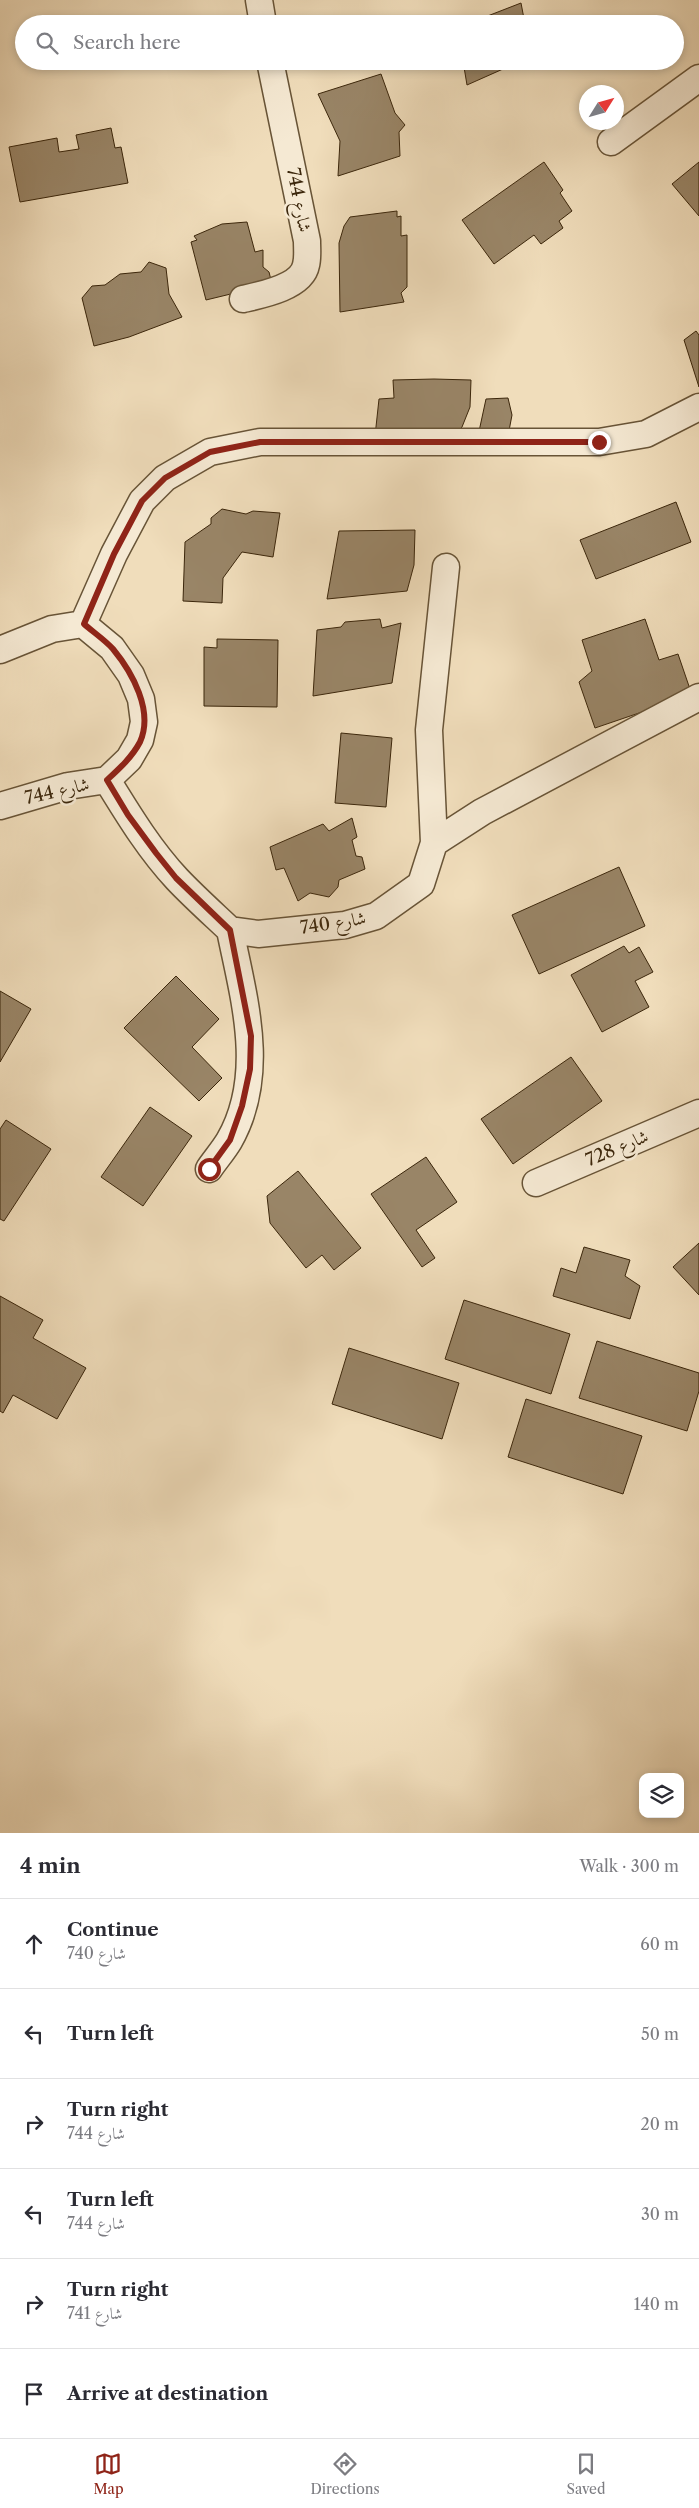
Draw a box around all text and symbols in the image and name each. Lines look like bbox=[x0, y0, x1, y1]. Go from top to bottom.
search box bbox=[15, 15, 684, 70]
icon: search bbox=[33, 29, 61, 57]
text: Search here bbox=[73, 31, 181, 54]
north arrow bbox=[579, 85, 624, 130]
street label: شارع 744 bbox=[278, 166, 316, 235]
route end bbox=[588, 431, 611, 454]
street label: شارع 744 bbox=[23, 773, 92, 813]
street label: شارع 740 bbox=[299, 907, 368, 943]
street label: شارع 728 bbox=[582, 1125, 653, 1175]
route start bbox=[198, 1158, 221, 1181]
map controls bbox=[639, 1773, 684, 1818]
button: layers bbox=[639, 1773, 684, 1818]
text: 4 min bbox=[20, 1853, 81, 1878]
text: Walk · 300 m bbox=[580, 1856, 679, 1876]
text: Continue bbox=[67, 1918, 159, 1941]
icon: ahead bbox=[20, 1930, 48, 1958]
text: 60 m bbox=[640, 1934, 679, 1954]
text: شارع 740 bbox=[67, 1943, 126, 1963]
icon: left bbox=[20, 2020, 48, 2048]
text: Turn left bbox=[67, 2022, 154, 2045]
text: 50 m bbox=[641, 2024, 679, 2044]
text: Turn right bbox=[67, 2098, 168, 2121]
icon: right bbox=[20, 2110, 48, 2138]
text: 20 m bbox=[640, 2114, 679, 2134]
text: شارع 744 bbox=[67, 2123, 125, 2143]
text: Turn left bbox=[67, 2188, 154, 2211]
icon: left bbox=[20, 2200, 48, 2228]
text: 30 m bbox=[641, 2204, 679, 2224]
text: شارع 744 bbox=[67, 2213, 125, 2233]
text: Turn right bbox=[67, 2278, 168, 2301]
icon: right bbox=[20, 2290, 48, 2318]
text: 140 m bbox=[634, 2294, 679, 2314]
text: شارع 741 bbox=[67, 2303, 122, 2323]
icon: arrive bbox=[20, 2380, 48, 2408]
text: Arrive at destination bbox=[67, 2382, 268, 2405]
tab: Map bbox=[93, 2450, 124, 2498]
tab: Directions bbox=[310, 2450, 380, 2498]
tab: Saved bbox=[567, 2450, 605, 2498]

